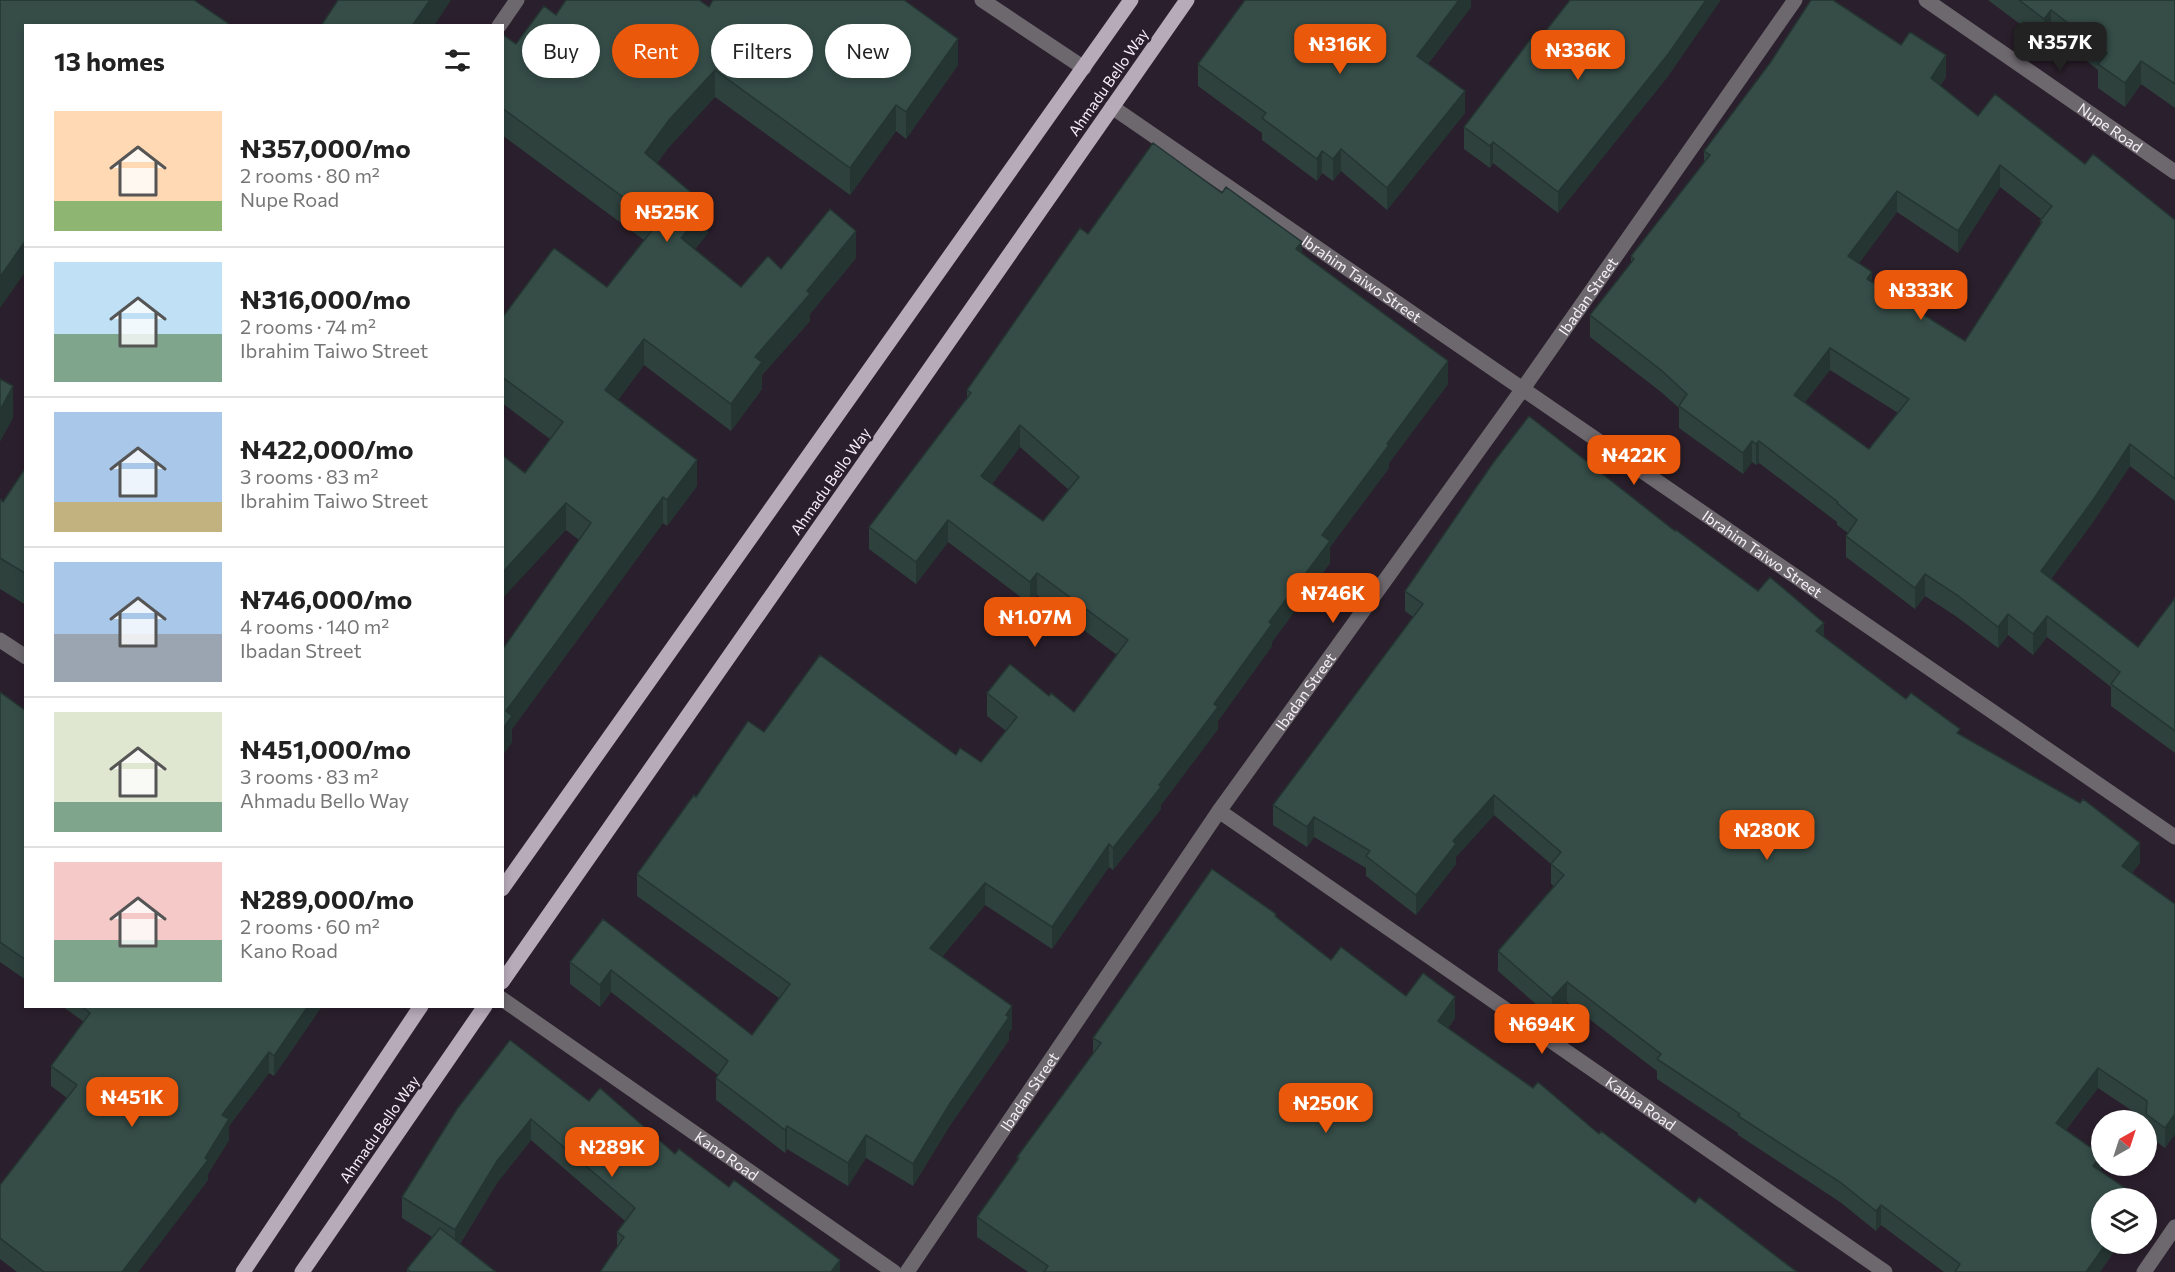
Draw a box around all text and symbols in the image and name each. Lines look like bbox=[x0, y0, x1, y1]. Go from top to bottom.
pin: ₦357K bbox=[2018, 22, 2102, 73]
chip: Buy bbox=[522, 24, 600, 78]
chip: Rent bbox=[612, 24, 699, 78]
chip: Filters bbox=[711, 24, 813, 78]
chip: New bbox=[825, 24, 911, 78]
pin: ₦316K bbox=[1298, 24, 1382, 75]
street label: Ahmadu Bello Way bbox=[1064, 25, 1152, 139]
text: ₦357K bbox=[2028, 29, 2092, 53]
pin: ₦336K bbox=[1536, 30, 1620, 81]
text: ₦316K bbox=[1308, 31, 1372, 55]
text: ₦336K bbox=[1545, 37, 1611, 61]
icon: filters bbox=[441, 44, 474, 77]
text: 13 homes bbox=[54, 45, 165, 76]
street label: Nupe Road bbox=[2075, 99, 2146, 156]
text: ₦357,000/mo bbox=[240, 132, 411, 163]
icon: home bbox=[102, 135, 174, 207]
text: 2 rooms · 80 m² bbox=[240, 163, 380, 187]
text: Nupe Road bbox=[240, 187, 339, 211]
pin: ₦525K bbox=[625, 192, 709, 243]
text: ₦525K bbox=[635, 199, 699, 223]
street label: Ibrahim Taiwo Street bbox=[1298, 231, 1425, 326]
street label: Ibadan Street bbox=[1554, 253, 1621, 339]
pin: ₦333K bbox=[1879, 270, 1963, 321]
text: ₦333K bbox=[1888, 277, 1954, 301]
text: ₦316,000/mo bbox=[240, 283, 411, 314]
icon: home bbox=[102, 286, 174, 358]
text: 2 rooms · 74 m² bbox=[240, 314, 376, 338]
text: Ibrahim Taiwo Street bbox=[240, 338, 428, 362]
street label: Ahmadu Bello Way bbox=[786, 424, 874, 538]
text: ₦422,000/mo bbox=[240, 433, 413, 464]
pin: ₦422K bbox=[1592, 435, 1676, 486]
icon: home bbox=[102, 436, 174, 508]
text: ₦422K bbox=[1601, 442, 1667, 466]
text: 3 rooms · 83 m² bbox=[240, 464, 379, 488]
text: Ibrahim Taiwo Street bbox=[240, 488, 428, 512]
street label: Ibrahim Taiwo Street bbox=[1699, 506, 1826, 601]
pin: ₦746K bbox=[1291, 573, 1375, 624]
text: ₦746K bbox=[1301, 580, 1365, 604]
text: ₦746,000/mo bbox=[240, 583, 412, 614]
icon: home bbox=[102, 586, 174, 658]
pin: ₦1.07M bbox=[986, 597, 1084, 648]
text: ₦1.07M bbox=[998, 604, 1072, 628]
text: 4 rooms · 140 m² bbox=[240, 614, 389, 638]
text: Ibadan Street bbox=[240, 638, 362, 662]
street label: Ibadan Street bbox=[1271, 649, 1339, 734]
text: ₦451,000/mo bbox=[240, 733, 411, 764]
icon: home bbox=[102, 736, 174, 808]
text: 3 rooms · 83 m² bbox=[240, 764, 379, 788]
text: Ahmadu Bello Way bbox=[240, 788, 409, 812]
pin: ₦280K bbox=[1725, 810, 1809, 861]
text: ₦280K bbox=[1734, 817, 1801, 841]
text: ₦289,000/mo bbox=[240, 883, 414, 914]
icon: home bbox=[102, 886, 174, 958]
text: 2 rooms · 60 m² bbox=[240, 914, 380, 938]
text: Kano Road bbox=[240, 938, 338, 962]
pin: ₦694K bbox=[1500, 1004, 1584, 1055]
text: ₦694K bbox=[1508, 1011, 1576, 1035]
street label: Ibadan Street bbox=[996, 1049, 1062, 1134]
street label: Ahmadu Bello Way bbox=[335, 1072, 423, 1186]
street label: Kabba Road bbox=[1602, 1072, 1679, 1134]
pin: ₦451K bbox=[90, 1077, 174, 1128]
pin: ₦250K bbox=[1284, 1083, 1368, 1134]
text: ₦451K bbox=[100, 1084, 164, 1108]
text: ₦250K bbox=[1293, 1090, 1359, 1114]
north arrow bbox=[2091, 1110, 2157, 1176]
map controls bbox=[2091, 1110, 2157, 1254]
pin: ₦289K bbox=[570, 1127, 654, 1178]
street label: Kano Road bbox=[692, 1127, 762, 1184]
text: ₦289K bbox=[579, 1134, 645, 1158]
button: layers bbox=[2091, 1188, 2157, 1254]

